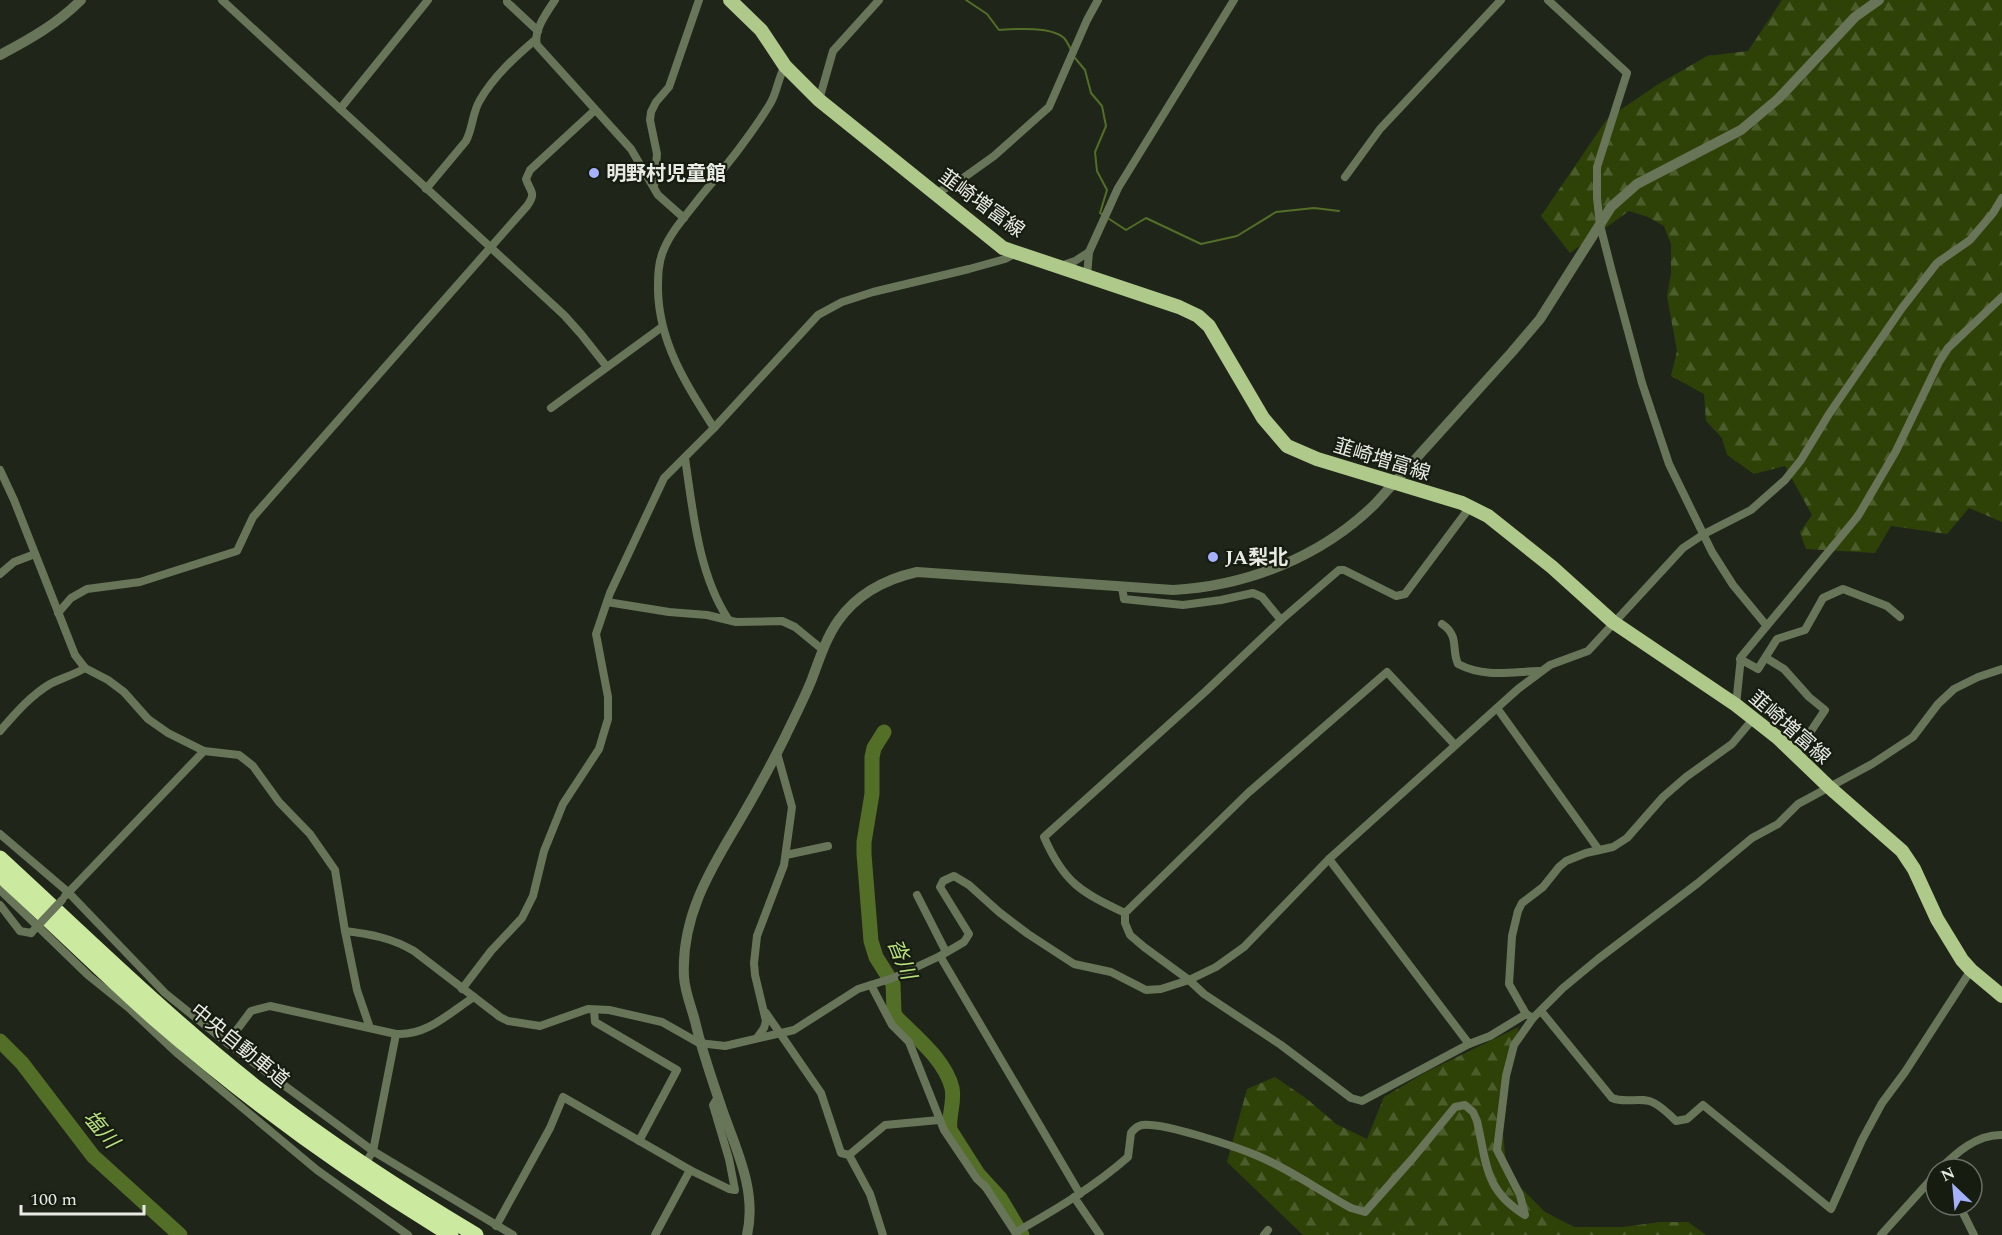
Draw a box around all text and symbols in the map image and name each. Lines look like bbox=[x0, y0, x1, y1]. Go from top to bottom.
place label: 明野村児童館 bbox=[606, 159, 726, 189]
street label: 韮崎増富線 bbox=[932, 162, 1031, 245]
marker: 明野村児童館 bbox=[587, 166, 601, 180]
street label: 韮崎増富線 bbox=[1330, 431, 1434, 489]
place label: JA梨北 bbox=[1225, 543, 1288, 573]
marker: JA梨北 bbox=[1206, 550, 1220, 564]
street label: 韮崎増富線 bbox=[1742, 684, 1837, 772]
water label: 沓川 bbox=[878, 934, 925, 987]
street label: 中央自動車道 bbox=[183, 996, 295, 1095]
water label: 塩川 bbox=[74, 1103, 127, 1158]
north arrow bbox=[1924, 1157, 1984, 1217]
text: N bbox=[1937, 1161, 1959, 1188]
scale bar bbox=[21, 1178, 144, 1216]
text: 100 m bbox=[30, 1186, 77, 1213]

